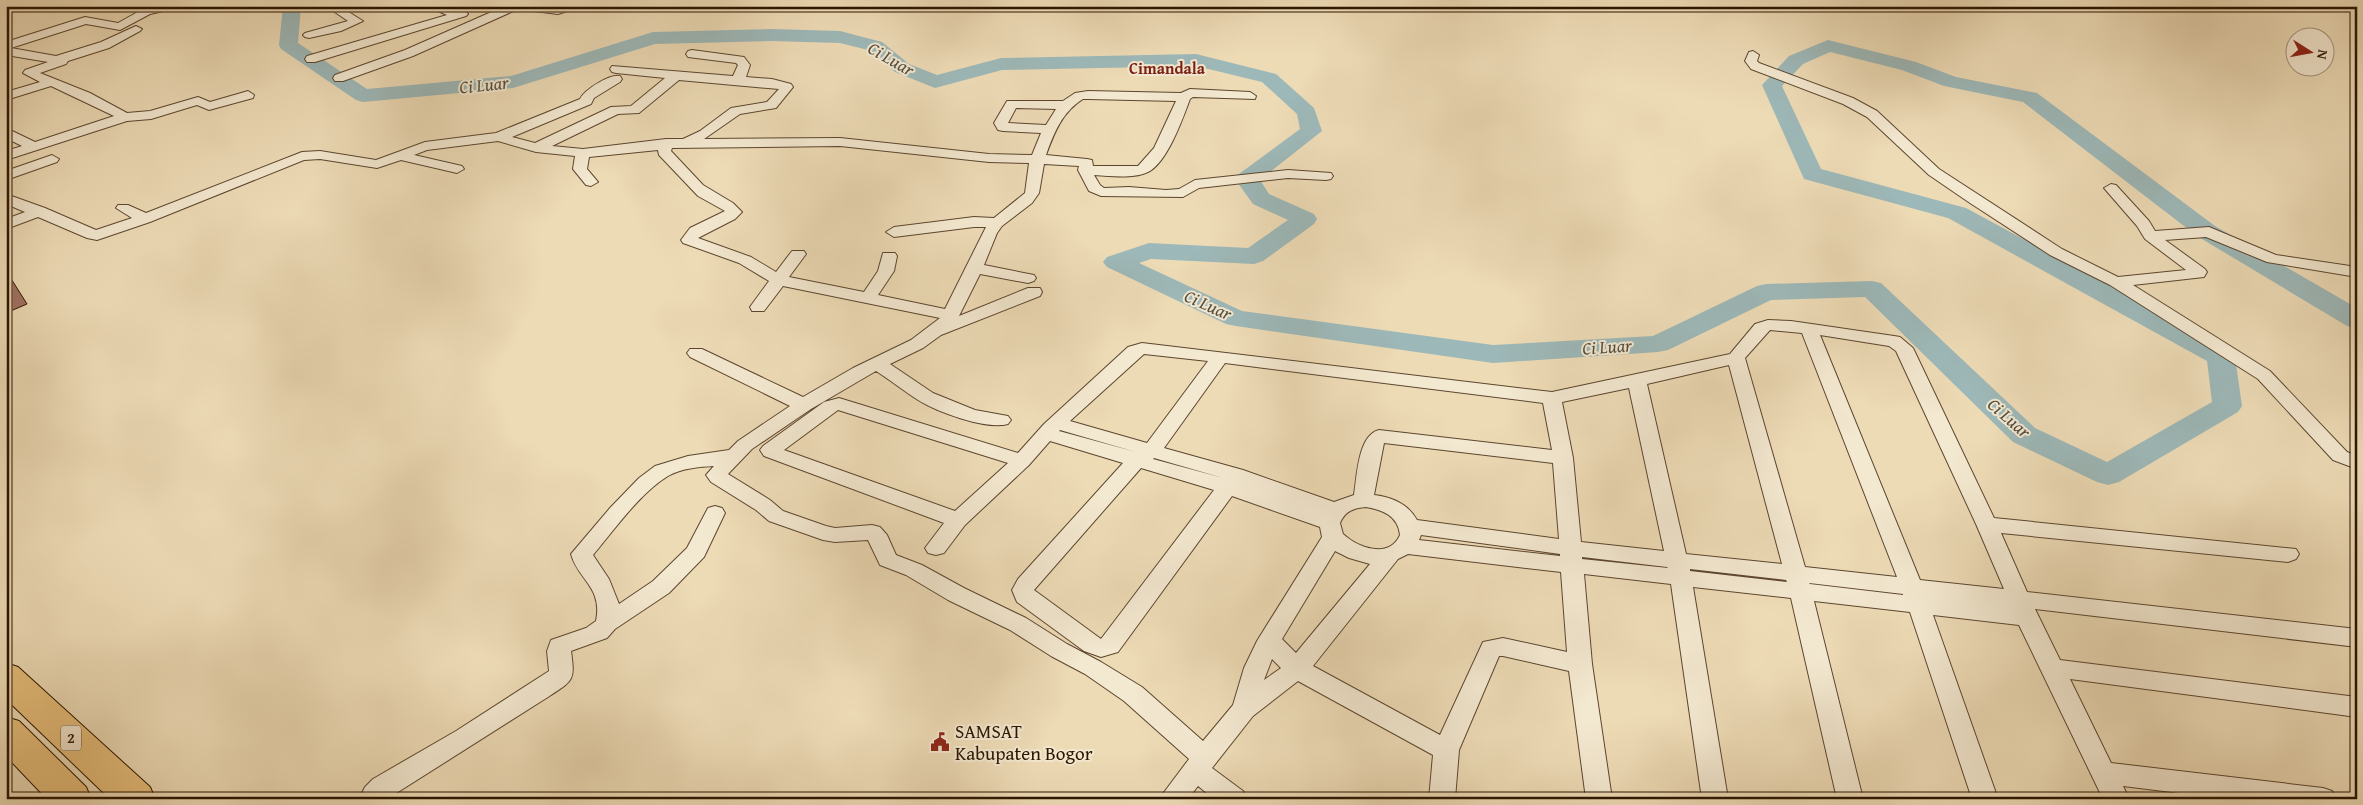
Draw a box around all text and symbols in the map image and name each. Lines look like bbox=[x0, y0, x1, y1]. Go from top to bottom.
north arrow bbox=[2286, 28, 2336, 78]
water label: Ci Luar bbox=[863, 34, 921, 83]
text: N bbox=[2312, 48, 2333, 62]
district label: Cimandala bbox=[1129, 56, 1206, 80]
water label: Ci Luar bbox=[458, 68, 511, 101]
water label: Ci Luar bbox=[1180, 282, 1238, 327]
water label: Ci Luar bbox=[1581, 331, 1634, 362]
water label: Ci Luar bbox=[1982, 391, 2038, 445]
place label: SAMSAT Kabupaten Bogor bbox=[955, 717, 1093, 767]
road number: 2 bbox=[61, 726, 81, 750]
public building icon: SAMSAT Kabupaten Bogor bbox=[929, 731, 951, 753]

